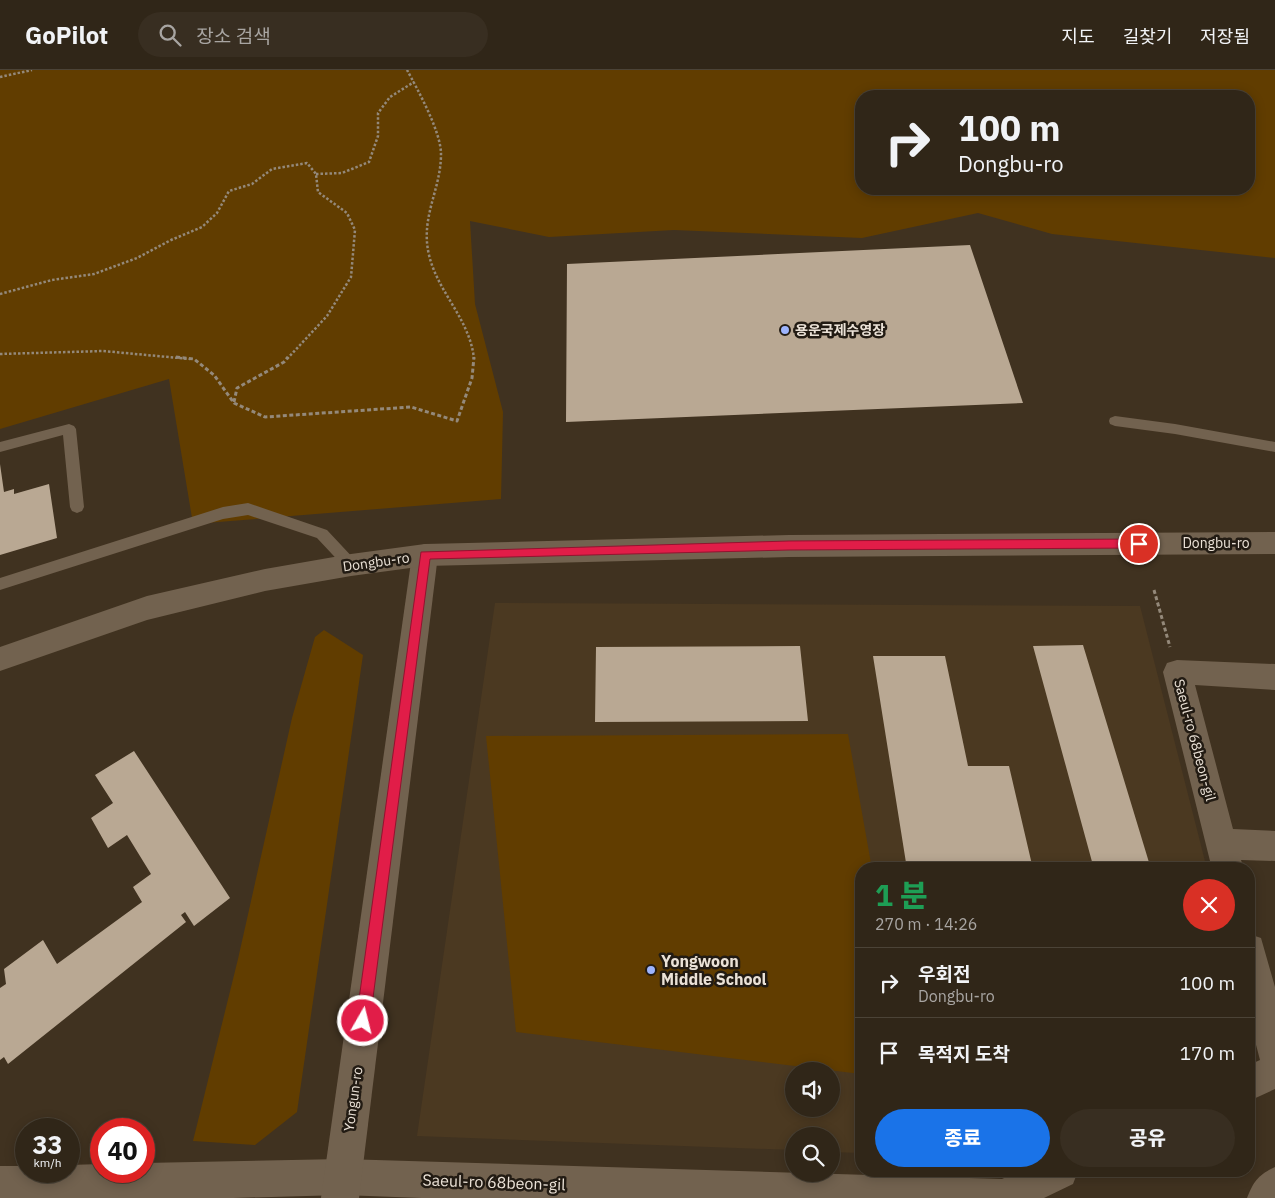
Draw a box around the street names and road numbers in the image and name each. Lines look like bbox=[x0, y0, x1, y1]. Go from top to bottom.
street label: Dongbu-ro bbox=[1182, 534, 1250, 552]
street label: Dongbu-ro bbox=[341, 548, 411, 576]
street label: Saeul-ro 68beon-gil bbox=[1170, 677, 1220, 803]
street label: Yongun-ro bbox=[340, 1065, 366, 1133]
street label: Saeul-ro 68beon-gil bbox=[422, 1170, 566, 1194]

